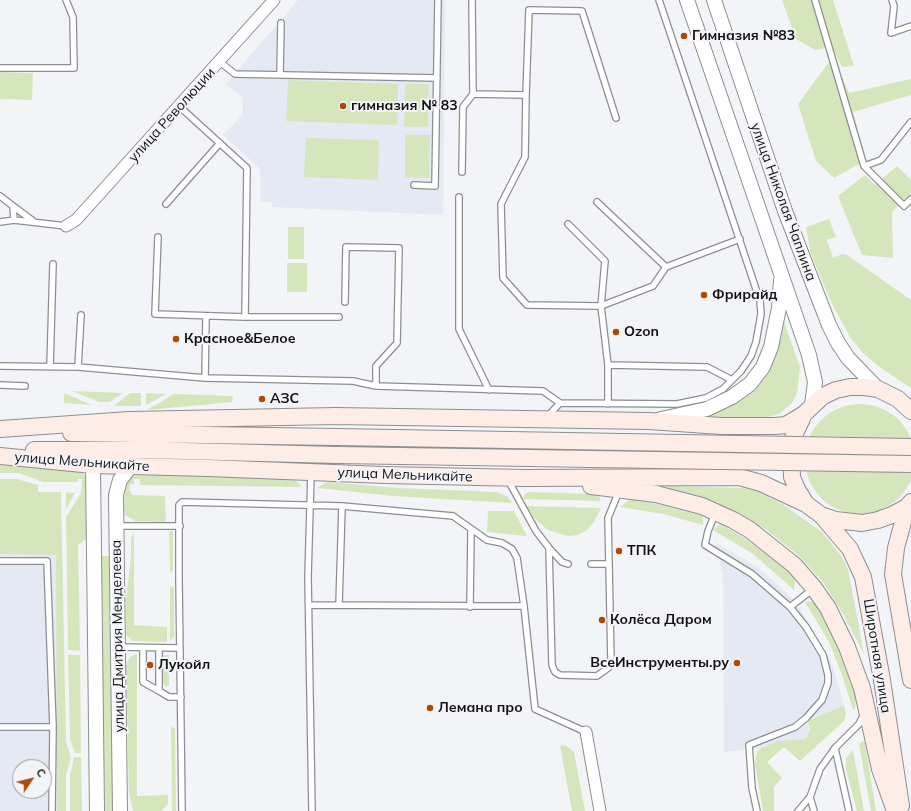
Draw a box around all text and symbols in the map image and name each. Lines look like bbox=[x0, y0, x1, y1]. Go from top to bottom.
place label: Гимназия №83 bbox=[692, 28, 795, 44]
marker: Гимназия №83 bbox=[679, 31, 689, 41]
street label: улица Революции bbox=[125, 64, 219, 166]
place label: гимназия № 83 bbox=[351, 98, 458, 114]
marker: гимназия № 83 bbox=[338, 101, 348, 111]
street label: улица Николая Чаплина bbox=[747, 121, 819, 283]
place label: Фрирайд bbox=[712, 287, 777, 303]
marker: Фрирайд bbox=[699, 290, 709, 300]
place label: Ozon bbox=[624, 324, 659, 340]
marker: Ozon bbox=[611, 327, 621, 337]
place label: Красное&Белое bbox=[184, 331, 296, 347]
marker: Красное&Белое bbox=[171, 334, 181, 344]
place label: АЗС bbox=[270, 391, 299, 407]
marker: АЗС bbox=[257, 394, 267, 404]
street label: улица Мельникайте bbox=[14, 449, 150, 475]
street label: улица Мельникайте bbox=[337, 464, 473, 486]
street label: улица Дмитрия Менделеева bbox=[108, 540, 128, 732]
place label: ТПК bbox=[627, 543, 656, 559]
marker: ТПК bbox=[614, 546, 624, 556]
street label: Широтная улица bbox=[860, 598, 894, 714]
place label: Колёса Даром bbox=[610, 612, 712, 628]
marker: Колёса Даром bbox=[597, 615, 607, 625]
place label: ВсеИнструменты.ру bbox=[590, 655, 729, 671]
place label: Лукойл bbox=[158, 657, 210, 673]
marker: ВсеИнструменты.ру bbox=[732, 658, 742, 668]
marker: Лукойл bbox=[145, 660, 155, 670]
place label: Лемана про bbox=[438, 700, 523, 716]
marker: Лемана про bbox=[425, 703, 435, 713]
north arrow bbox=[12, 759, 52, 799]
text: С bbox=[33, 766, 49, 780]

